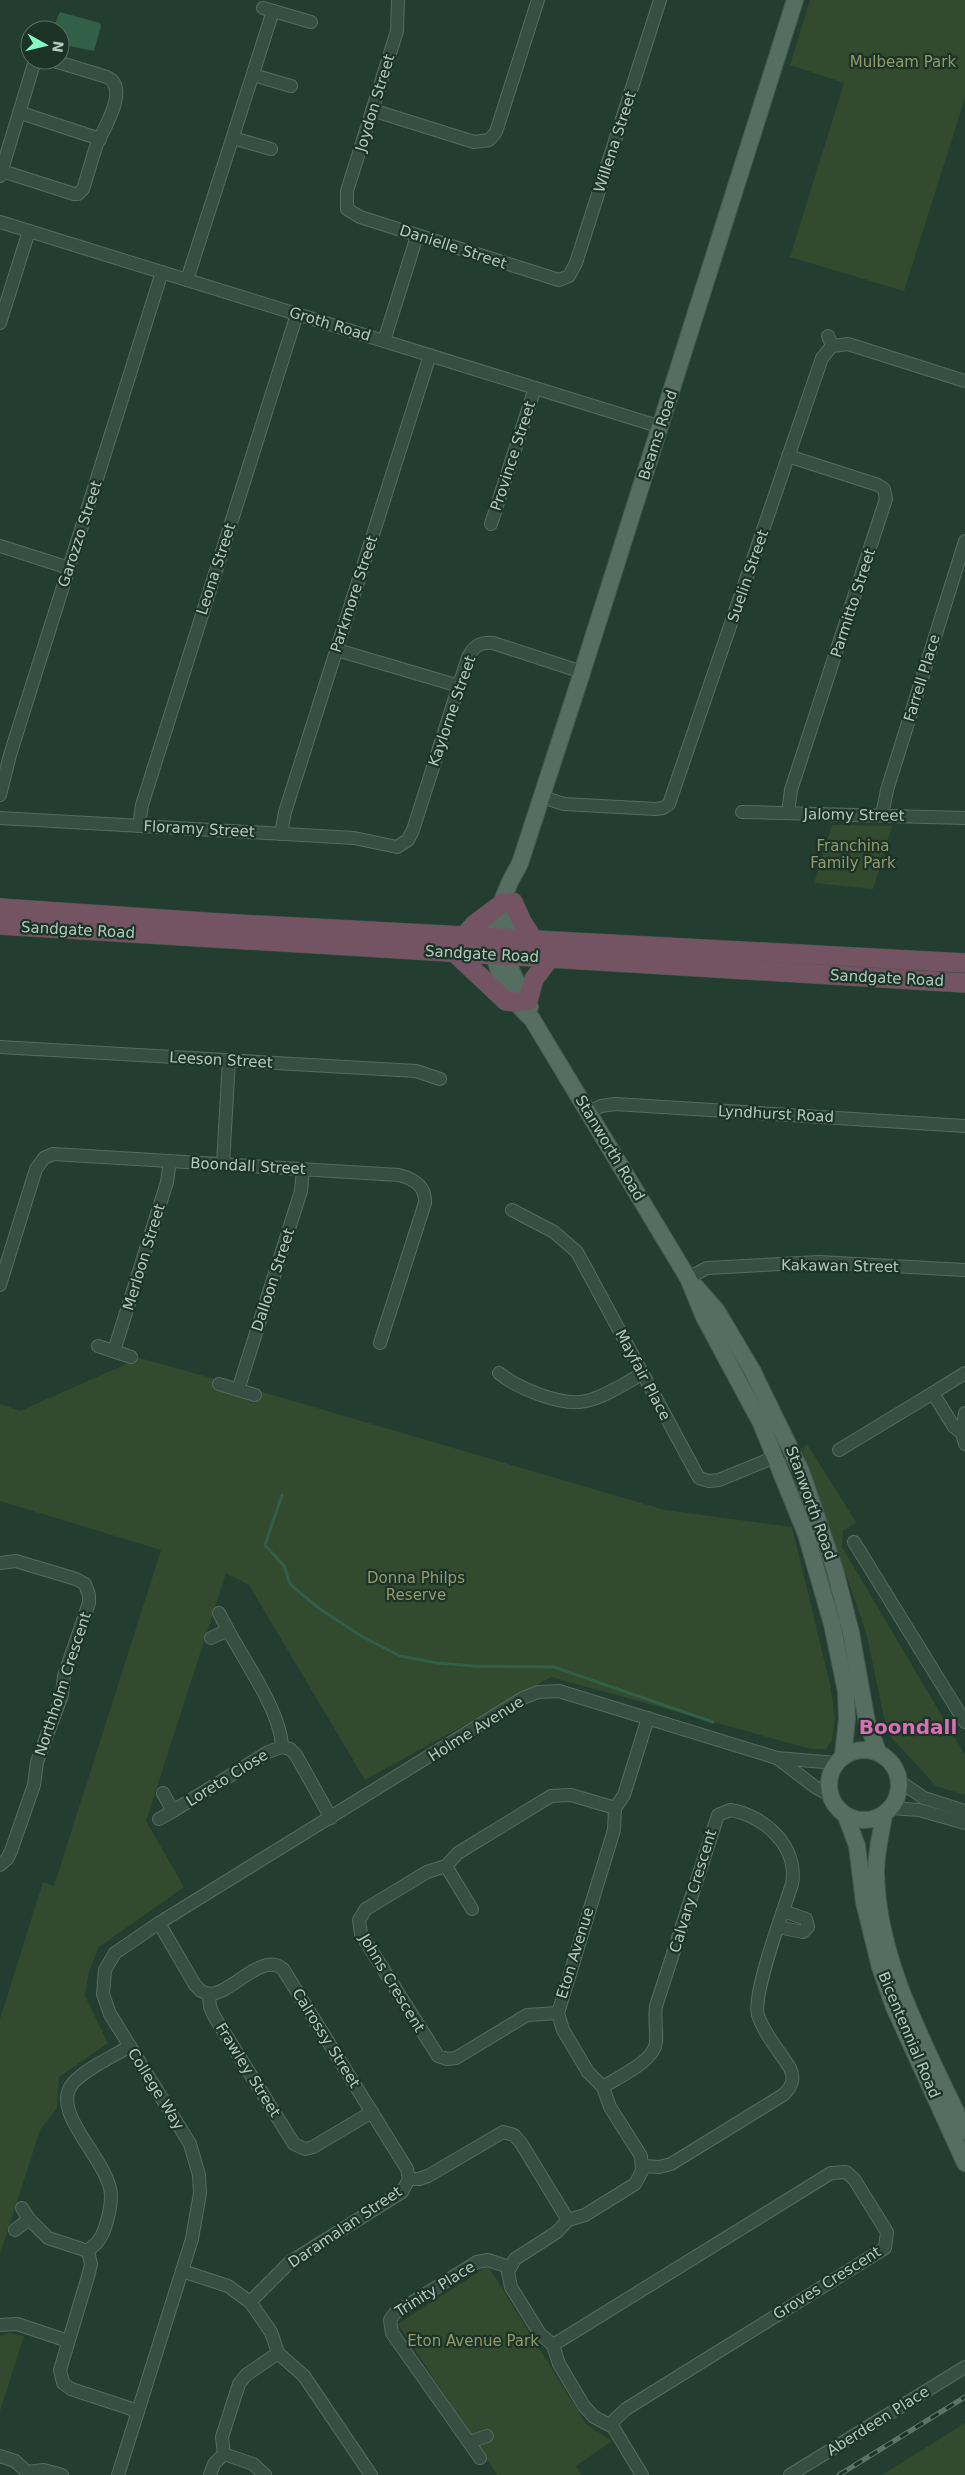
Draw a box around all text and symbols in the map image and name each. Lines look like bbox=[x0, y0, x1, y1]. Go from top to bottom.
north arrow bbox=[20, 20, 70, 70]
text: N bbox=[49, 40, 67, 54]
street label: Joydon Street bbox=[351, 52, 398, 155]
park label: Mulbeam Park bbox=[850, 53, 956, 71]
street label: Willena Street bbox=[590, 89, 640, 195]
street label: Danielle Street bbox=[397, 221, 509, 273]
street label: Groth Road bbox=[287, 303, 373, 345]
street label: Beams Road bbox=[635, 388, 681, 482]
street label: Province Street bbox=[487, 399, 539, 513]
street label: Garozzo Street bbox=[54, 478, 106, 590]
street label: Leona Street bbox=[193, 521, 239, 617]
street label: Suelin Street bbox=[724, 527, 772, 625]
street label: Parkmore Street bbox=[327, 533, 381, 655]
street label: Parmitto Street bbox=[827, 546, 879, 660]
street label: Farrell Place bbox=[900, 632, 944, 724]
street label: Kaylorne Street bbox=[425, 653, 479, 769]
street label: Jalomy Street bbox=[802, 805, 905, 825]
street label: Floramy Street bbox=[143, 817, 255, 841]
park label: Franchina Family Park bbox=[810, 837, 896, 872]
street label: Sandgate Road bbox=[21, 918, 135, 942]
street label: Sandgate Road bbox=[425, 942, 539, 966]
street label: Sandgate Road bbox=[830, 966, 944, 990]
street label: Leeson Street bbox=[169, 1048, 273, 1072]
street label: Stanworth Road bbox=[572, 1092, 648, 1204]
street label: Lyndhurst Road bbox=[718, 1102, 834, 1126]
street label: Boondall Street bbox=[190, 1154, 306, 1178]
street label: Merloon Street bbox=[119, 1201, 169, 1313]
street label: Dalloon Street bbox=[248, 1226, 298, 1334]
street label: Kakawan Street bbox=[781, 1256, 899, 1276]
street label: Mayfair Place bbox=[611, 1326, 675, 1424]
street label: Stanworth Road bbox=[782, 1444, 840, 1562]
park label: Donna Philps Reserve bbox=[367, 1569, 465, 1604]
street label: Northholm Crescent bbox=[31, 1610, 95, 1758]
street label: Holme Avenue bbox=[425, 1692, 527, 1766]
district label: Boondall bbox=[859, 1715, 957, 1739]
street label: Loreto Close bbox=[183, 1746, 271, 1810]
street label: Calvary Crescent bbox=[666, 1827, 720, 1955]
street label: Eton Avenue bbox=[553, 1905, 597, 2001]
street label: Johns Crescent bbox=[355, 1930, 428, 2035]
street label: Bicentennial Road bbox=[874, 1969, 944, 2101]
street label: Calrossy Street bbox=[288, 1985, 364, 2091]
street label: Frawley Street bbox=[212, 2020, 284, 2121]
street label: College Way bbox=[124, 2045, 188, 2133]
street label: Daramalan Street bbox=[285, 2182, 405, 2272]
street label: Groves Crescent bbox=[770, 2243, 884, 2323]
street label: Trinity Place bbox=[391, 2257, 478, 2321]
park label: Eton Avenue Park bbox=[407, 2332, 539, 2350]
street label: Aberdeen Place bbox=[824, 2382, 932, 2460]

